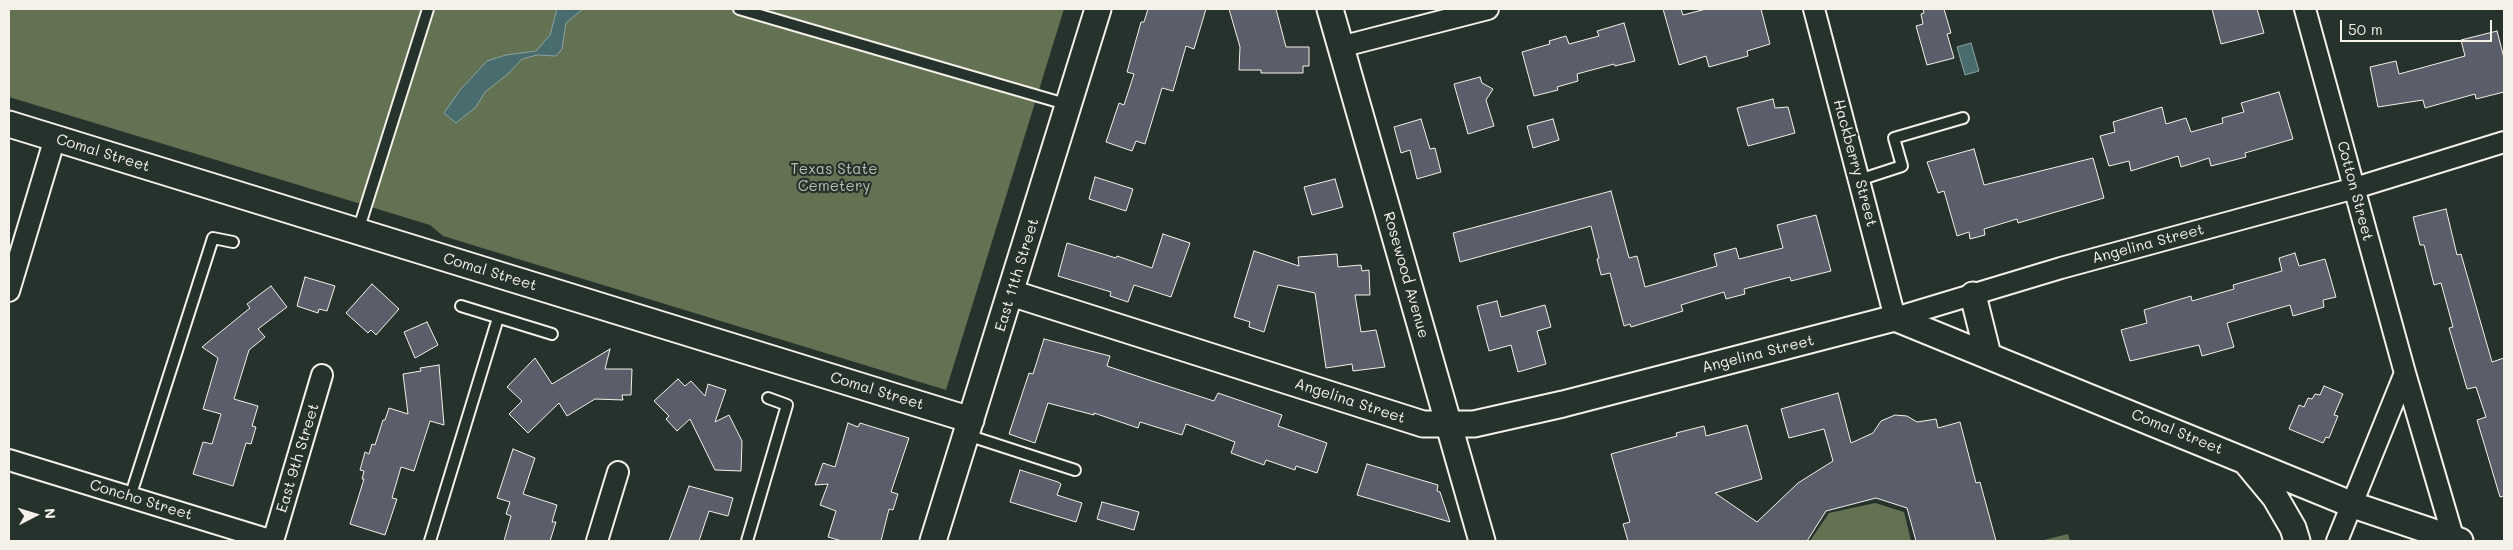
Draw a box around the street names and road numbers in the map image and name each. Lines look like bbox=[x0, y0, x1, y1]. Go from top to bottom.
street label: Hackberry Street bbox=[1829, 97, 1881, 229]
street label: Comal Street bbox=[54, 130, 152, 176]
street label: Cotton Street bbox=[2333, 139, 2377, 243]
street label: Rosewood Avenue bbox=[1379, 210, 1433, 340]
street label: East 11th Street bbox=[991, 216, 1043, 334]
street label: Angelina Street bbox=[2090, 220, 2206, 268]
street label: Comal Street bbox=[441, 249, 539, 295]
street label: Angelina Street bbox=[1700, 331, 1816, 377]
street label: Comal Street bbox=[828, 368, 926, 414]
street label: Angelina Street bbox=[1292, 375, 1408, 427]
street label: East 9th Street bbox=[273, 401, 323, 515]
street label: Comal Street bbox=[2129, 405, 2225, 459]
street label: Concho Street bbox=[87, 476, 195, 524]

